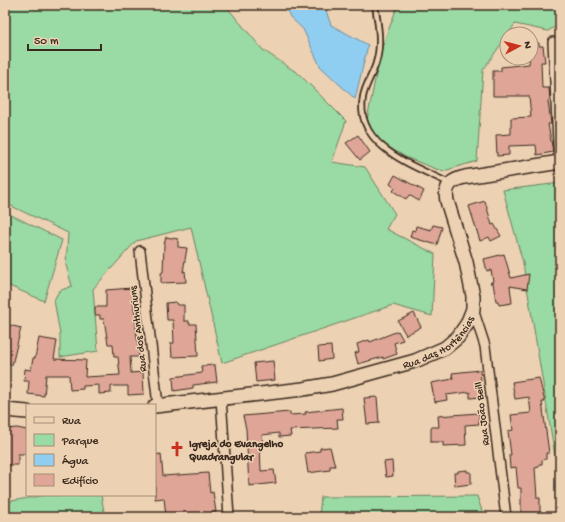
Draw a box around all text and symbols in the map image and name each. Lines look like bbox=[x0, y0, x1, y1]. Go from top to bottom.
scale bar bbox=[28, 26, 101, 52]
north arrow bbox=[499, 26, 539, 66]
text: 50 m bbox=[34, 35, 59, 49]
text: N bbox=[521, 41, 533, 49]
street label: Rua dos Anthuriuns bbox=[128, 284, 150, 372]
street label: Rua das Hortências bbox=[402, 314, 478, 372]
street label: Rua João Beill bbox=[473, 381, 493, 446]
legend bbox=[26, 404, 156, 496]
text: Rua bbox=[62, 415, 81, 429]
text: Parque bbox=[61, 435, 99, 449]
place label: Igreja do Evangelho Quadrangular bbox=[189, 439, 283, 465]
church icon: Igreja do Evangelho Quadrangular bbox=[168, 440, 186, 458]
text: Água bbox=[62, 455, 89, 469]
text: Edifício bbox=[62, 475, 98, 489]

